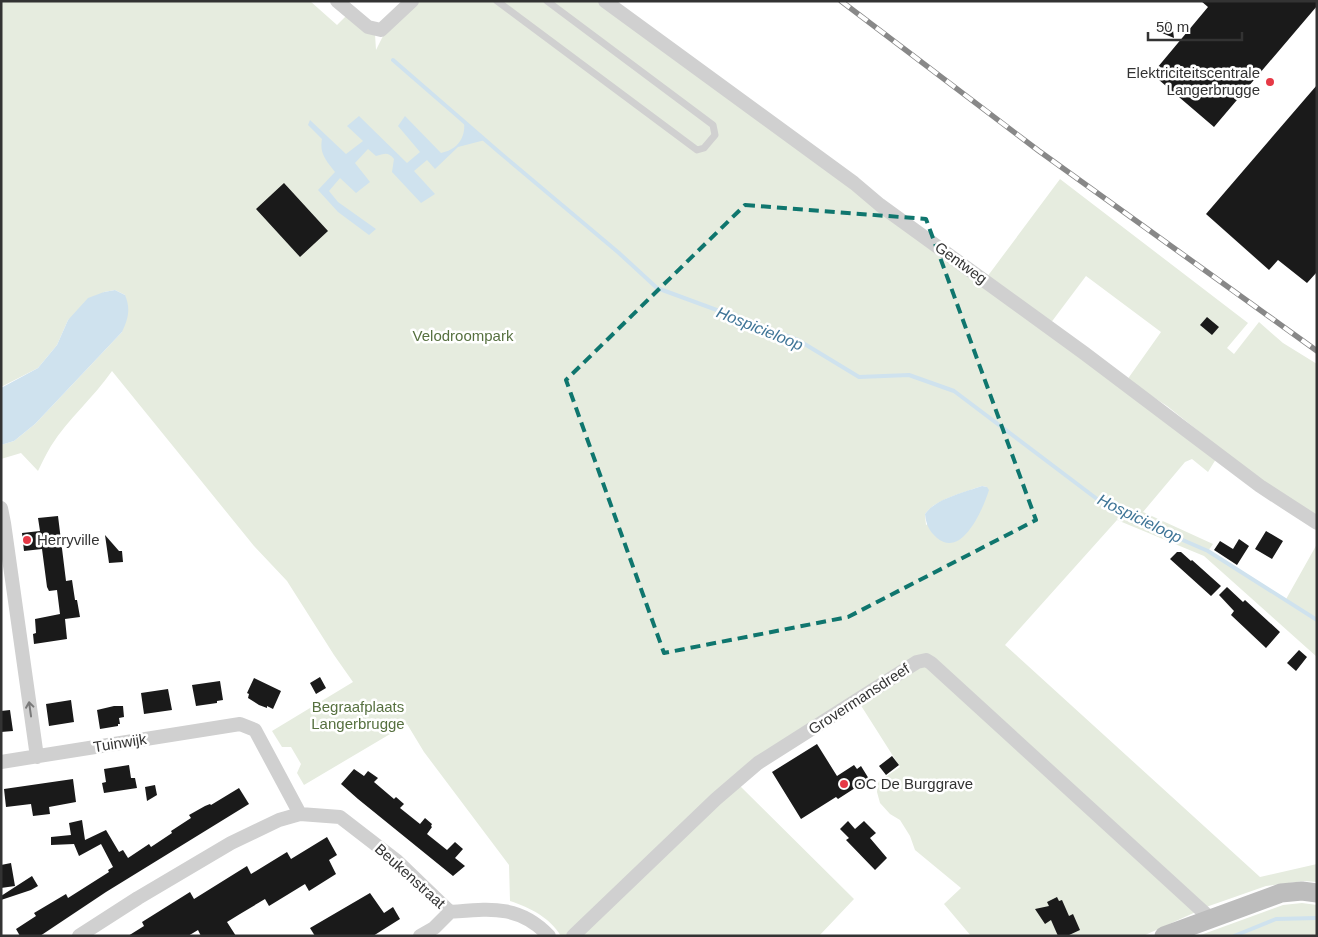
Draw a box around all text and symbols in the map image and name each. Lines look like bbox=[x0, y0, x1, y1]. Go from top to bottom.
scale bar bbox=[1148, 10, 1242, 42]
text: 50 m bbox=[1156, 18, 1189, 35]
place label: Elektriciteitscentrale Langerbrugge bbox=[1127, 64, 1260, 98]
marker: Elektriciteitscentrale Langerbrugge bbox=[1264, 76, 1276, 88]
street label: Gentweg bbox=[932, 238, 991, 287]
water label: Hospicieloop bbox=[714, 303, 806, 354]
park label: Velodroompark bbox=[413, 327, 514, 344]
water label: Hospicieloop bbox=[1095, 491, 1185, 546]
place label: Herryville bbox=[37, 531, 100, 548]
marker: Herryville bbox=[21, 534, 33, 546]
street label: Grovermansdreef bbox=[805, 659, 913, 737]
park label: Begraafplaats Langerbrugge bbox=[311, 698, 405, 732]
one-way arrow bbox=[25, 701, 35, 717]
street label: Tuinwijk bbox=[92, 730, 148, 755]
place label: OC De Burggrave bbox=[854, 775, 973, 792]
marker: OC De Burggrave bbox=[838, 778, 850, 790]
street label: Beukenstraat bbox=[372, 840, 449, 912]

